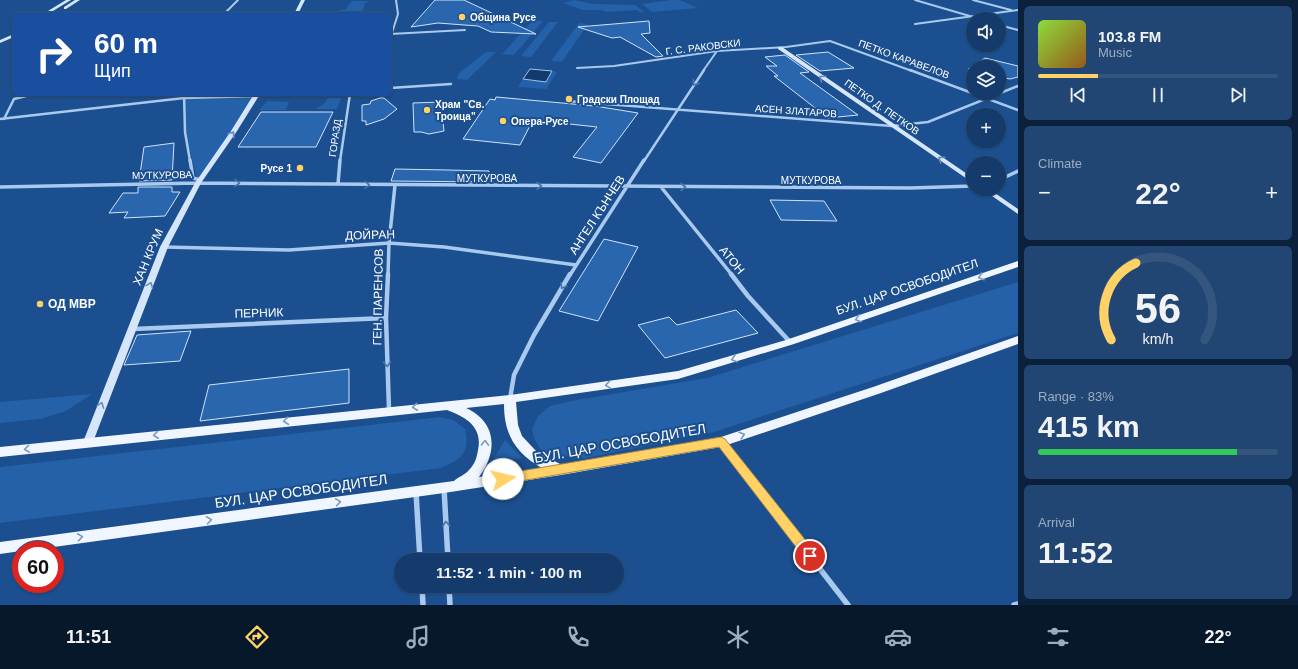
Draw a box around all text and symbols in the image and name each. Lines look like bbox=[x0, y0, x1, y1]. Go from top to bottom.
marker: Община Русе bbox=[457, 12, 467, 22]
place label: Община Русе bbox=[470, 12, 536, 23]
map controls bbox=[966, 12, 1006, 196]
button: sound bbox=[966, 12, 1006, 52]
icon: right bbox=[28, 28, 80, 80]
text: 60 m bbox=[94, 28, 158, 59]
text: 103.8 FM bbox=[1098, 28, 1161, 45]
street label: Г. С. РАКОВСКИ bbox=[665, 37, 741, 57]
street label: ПЕТКО КАРАВЕЛОВ bbox=[857, 37, 951, 81]
text: Music bbox=[1098, 45, 1132, 60]
button: layers bbox=[966, 60, 1006, 100]
text: Щип bbox=[94, 61, 131, 81]
one-way arrow bbox=[819, 75, 826, 83]
street label: ПЕТКО Д. ПЕТКОВ bbox=[843, 77, 922, 137]
one-way arrow bbox=[692, 79, 700, 86]
icon: previous bbox=[1067, 84, 1089, 106]
icon: pause bbox=[1147, 84, 1169, 106]
icon: next bbox=[1227, 84, 1249, 106]
marker: Градски Площад bbox=[564, 94, 574, 104]
place label: Градски Площад bbox=[577, 94, 660, 105]
place label: Храм "Св. Троица" bbox=[435, 99, 485, 122]
street label: АСЕН ЗЛАТАРОВ bbox=[755, 103, 838, 119]
marker: Храм "Св. Троица" bbox=[422, 105, 432, 115]
button: + bbox=[966, 108, 1006, 148]
marker: Опера-Русе bbox=[498, 116, 508, 126]
place label: Опера-Русе bbox=[511, 116, 569, 127]
street label: ГОРАЗД bbox=[327, 118, 343, 158]
one-way arrow bbox=[227, 132, 234, 139]
button: − bbox=[966, 156, 1006, 196]
text: Climate bbox=[1038, 156, 1082, 171]
one-way arrow bbox=[938, 157, 945, 164]
place label: Русе 1 bbox=[261, 163, 292, 174]
marker: Русе 1 bbox=[295, 163, 305, 173]
street label: МУТКУРОВА bbox=[132, 169, 193, 181]
street label: МУТКУРОВА bbox=[457, 173, 517, 184]
street label: АНГЕЛ КЪНЧЕВ bbox=[566, 173, 628, 257]
street label: МУТКУРОВА bbox=[781, 175, 841, 186]
text: 22° bbox=[1135, 177, 1181, 210]
one-way arrow bbox=[234, 179, 240, 187]
one-way arrow bbox=[364, 180, 370, 189]
text: − bbox=[1038, 180, 1051, 205]
text: + bbox=[1265, 180, 1278, 205]
one-way arrow bbox=[536, 182, 542, 190]
one-way arrow bbox=[680, 183, 686, 191]
street label: ХАН КРУМ bbox=[130, 226, 166, 288]
street label: ДОЙРАН bbox=[345, 226, 395, 243]
street label: АТОН bbox=[717, 243, 747, 277]
street label: ГЕН. ПАРЕНСОВ bbox=[370, 248, 386, 346]
street label: БУЛ. ЦАР ОСВОБОДИТЕЛ bbox=[834, 256, 980, 318]
one-way arrow bbox=[978, 272, 985, 280]
one-way arrow bbox=[145, 281, 153, 288]
one-way arrow bbox=[561, 282, 568, 289]
text: 56 bbox=[1135, 285, 1181, 332]
place label: ОД МВР bbox=[48, 297, 96, 311]
marker: ОД МВР bbox=[35, 299, 45, 309]
street label: ПЕРНИК bbox=[234, 305, 284, 321]
one-way arrow bbox=[855, 314, 862, 323]
text: km/h bbox=[1143, 331, 1174, 347]
one-way arrow bbox=[731, 354, 738, 363]
one-way arrow bbox=[383, 361, 392, 367]
one-way arrow bbox=[604, 380, 611, 389]
text: Range · 83% bbox=[1038, 389, 1114, 404]
one-way arrow bbox=[97, 402, 105, 409]
one-way arrow bbox=[412, 403, 418, 412]
text: 415 km bbox=[1038, 410, 1140, 443]
one-way arrow bbox=[283, 416, 289, 425]
street label: БУЛ. ЦАР ОСВОБОДИТЕЛ bbox=[533, 420, 707, 466]
one-way arrow bbox=[153, 430, 159, 439]
one-way arrow bbox=[738, 431, 745, 440]
one-way arrow bbox=[481, 440, 489, 446]
one-way arrow bbox=[24, 444, 30, 453]
position arrow bbox=[482, 458, 524, 500]
street label: БУЛ. ЦАР ОСВОБОДИТЕЛ bbox=[214, 471, 388, 511]
one-way arrow bbox=[335, 498, 341, 507]
text: Arrival bbox=[1038, 515, 1075, 530]
one-way arrow bbox=[206, 516, 212, 525]
one-way arrow bbox=[442, 521, 450, 527]
one-way arrow bbox=[77, 533, 83, 542]
text: 11:52 bbox=[1038, 536, 1113, 569]
pin bbox=[793, 539, 827, 573]
speed limit sign: 60 bbox=[12, 541, 64, 593]
icon: arrive bbox=[799, 545, 821, 567]
text: 11:52 · 1 min · 100 m bbox=[436, 564, 582, 581]
icon: directions bbox=[243, 623, 271, 651]
icon: music bbox=[404, 623, 432, 651]
icon: phone bbox=[564, 623, 592, 651]
icon: climate bbox=[724, 623, 752, 651]
icon: car bbox=[884, 623, 912, 651]
icon: filters bbox=[1044, 623, 1072, 651]
text: 11:51 bbox=[66, 627, 111, 647]
text: 22° bbox=[1205, 627, 1232, 647]

